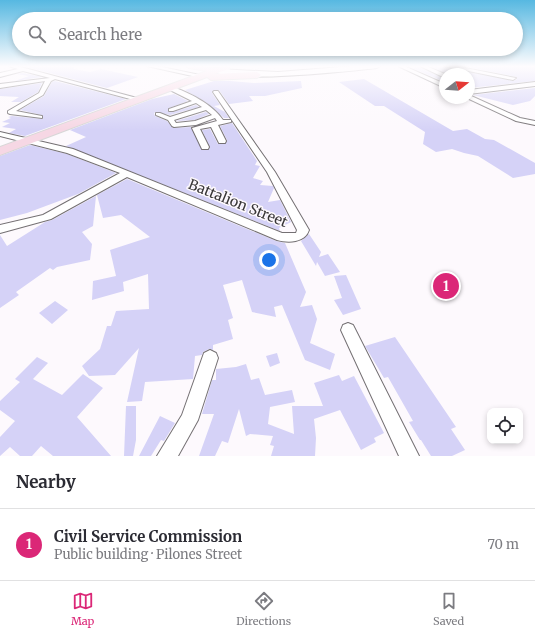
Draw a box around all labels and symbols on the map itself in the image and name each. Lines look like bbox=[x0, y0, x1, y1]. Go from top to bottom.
north arrow bbox=[439, 68, 475, 104]
street label: Battalion Street bbox=[186, 175, 291, 231]
your location bbox=[259, 250, 279, 270]
pin: 1 bbox=[433, 271, 459, 301]

